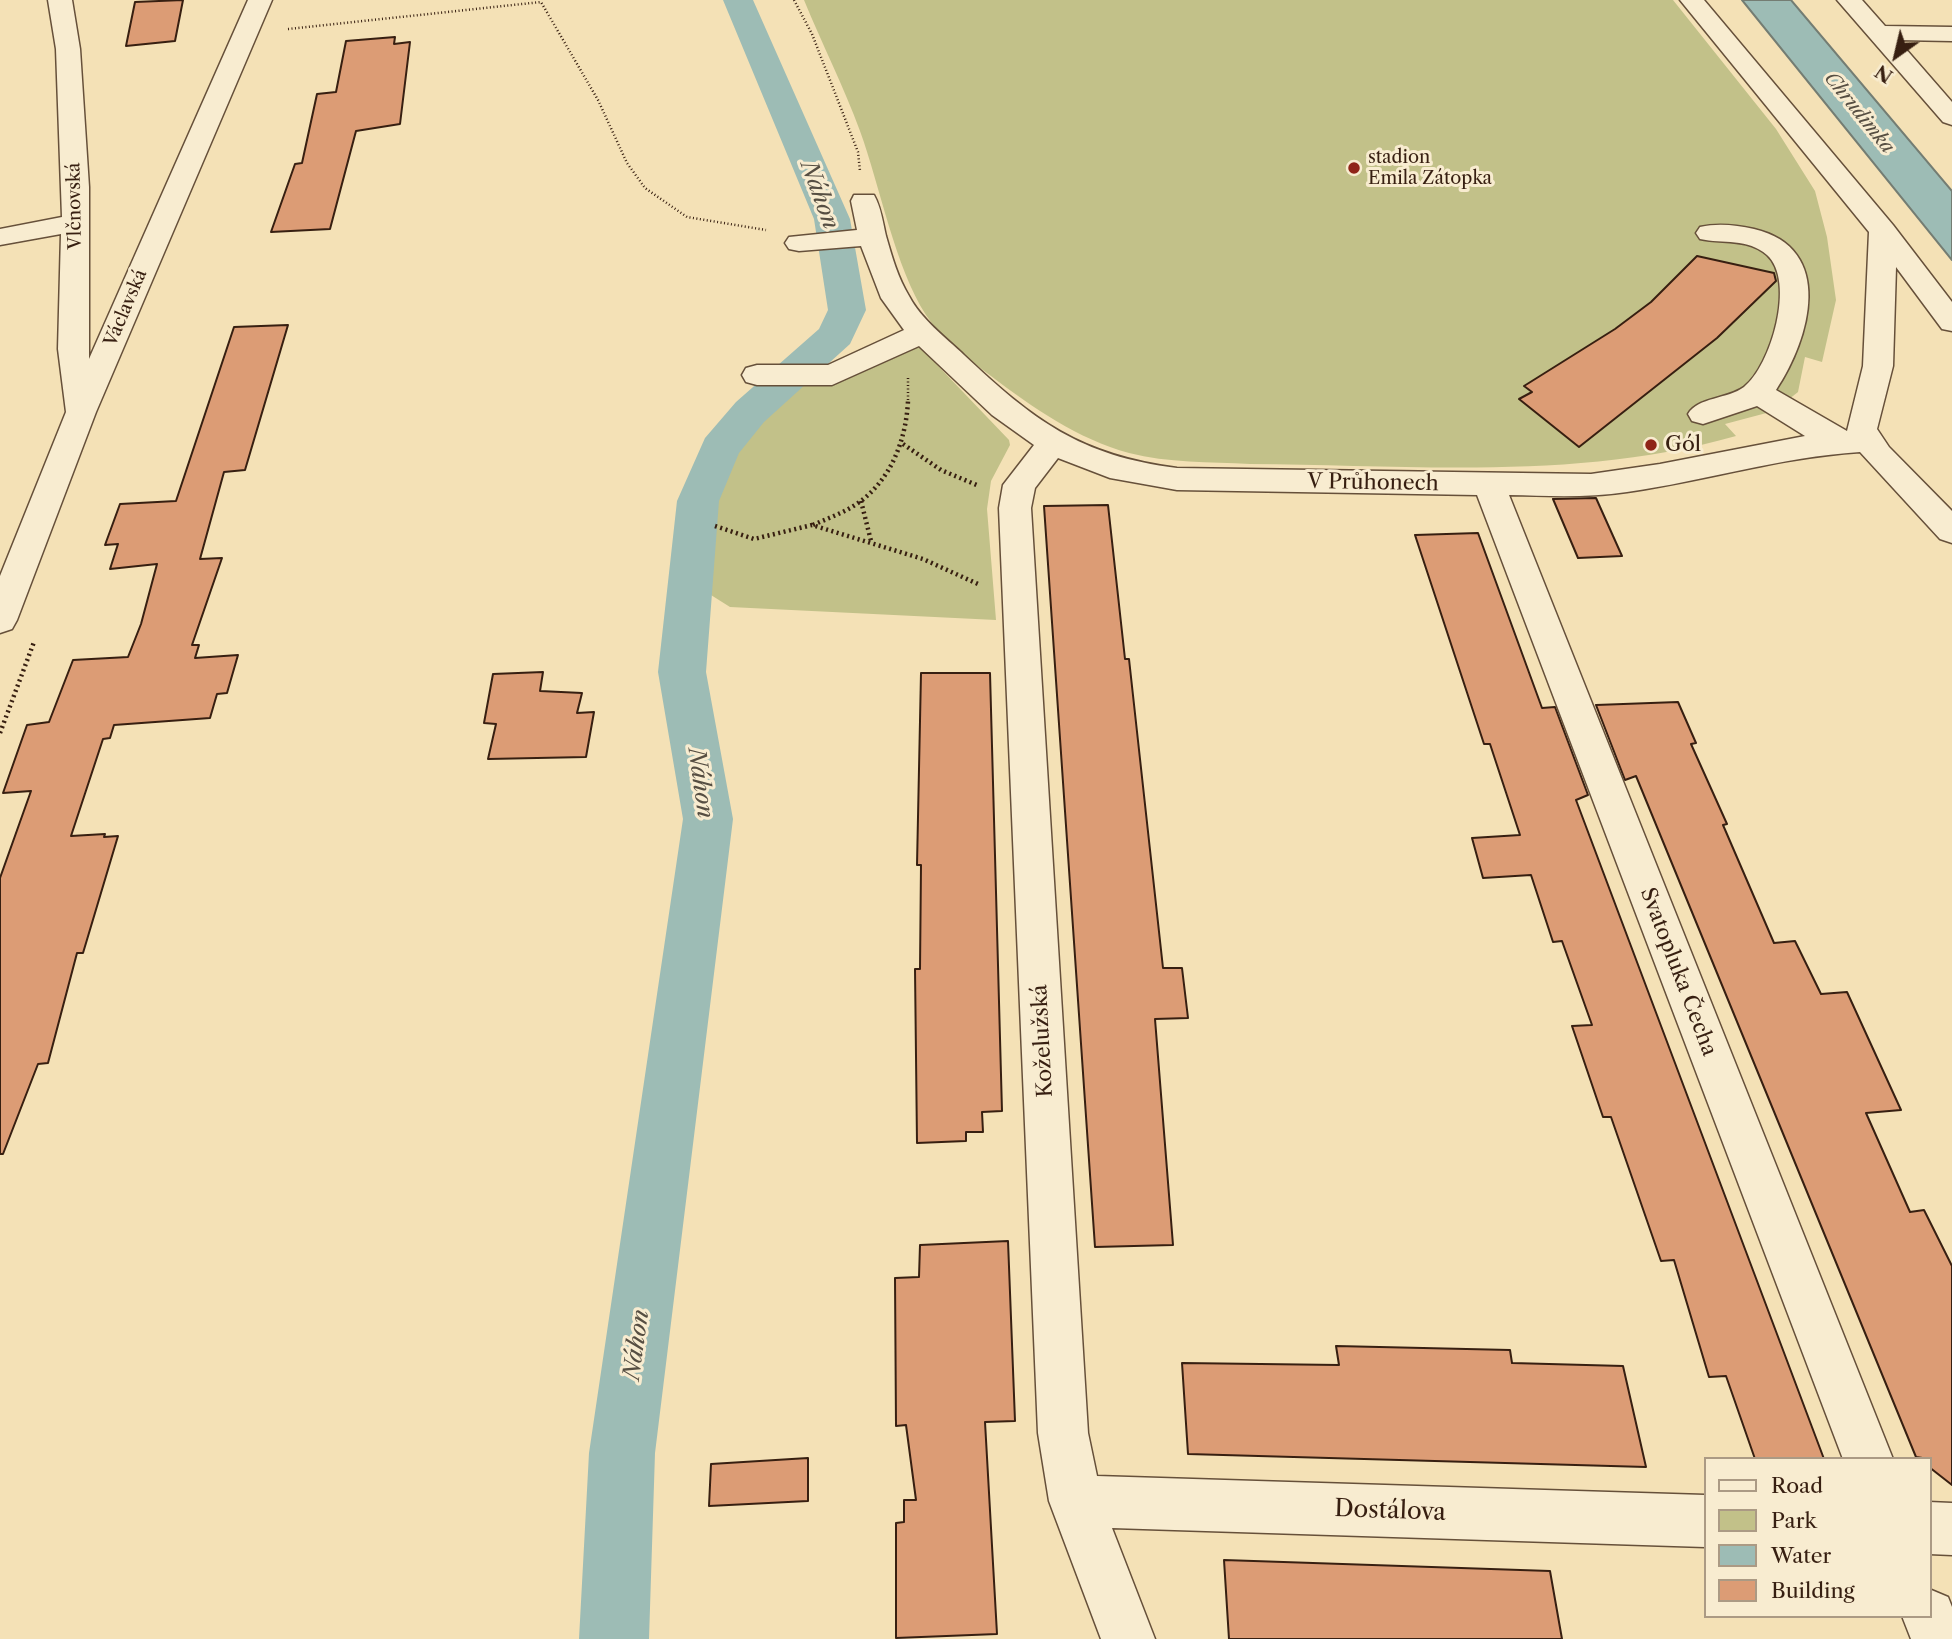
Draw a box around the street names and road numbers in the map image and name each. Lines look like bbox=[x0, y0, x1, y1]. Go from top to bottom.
street label: Vlčnovská bbox=[63, 162, 87, 250]
street label: Václavská bbox=[100, 266, 152, 350]
street label: V Průhonech bbox=[1307, 469, 1439, 497]
street label: Svatopluka Čecha bbox=[1634, 884, 1722, 1060]
street label: Koželužská bbox=[1027, 984, 1059, 1098]
street label: Dostálova bbox=[1334, 1495, 1446, 1527]

